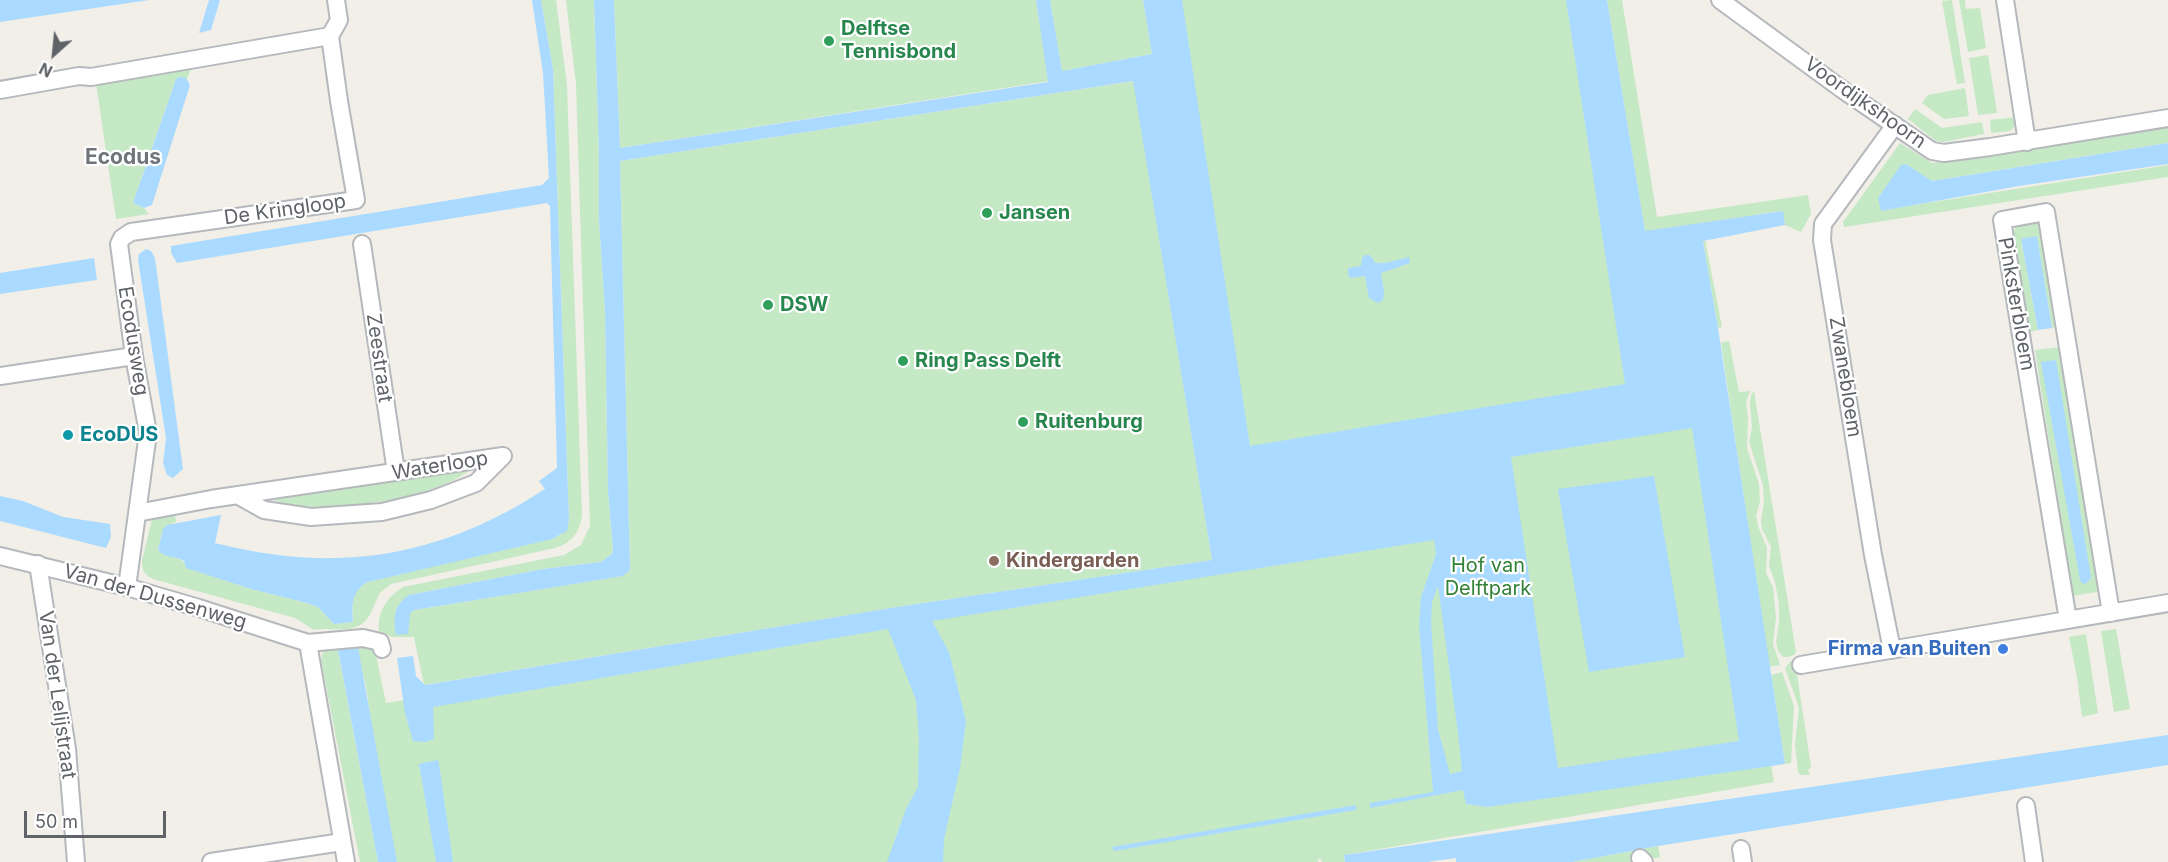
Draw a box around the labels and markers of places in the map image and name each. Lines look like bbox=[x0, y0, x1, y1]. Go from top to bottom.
place label: Delftse Tennisbond bbox=[841, 17, 956, 64]
marker: Delftse Tennisbond bbox=[822, 34, 836, 48]
place label: Jansen bbox=[999, 201, 1070, 225]
marker: Jansen bbox=[980, 206, 994, 220]
place label: DSW bbox=[780, 293, 828, 317]
marker: DSW bbox=[761, 298, 775, 312]
place label: Ring Pass Delft bbox=[915, 349, 1061, 373]
marker: Ring Pass Delft bbox=[896, 354, 910, 368]
place label: Ruitenburg bbox=[1035, 410, 1143, 434]
marker: Ruitenburg bbox=[1016, 415, 1030, 429]
place label: EcoDUS bbox=[80, 423, 158, 447]
marker: EcoDUS bbox=[61, 428, 75, 442]
place label: Kindergarden bbox=[1006, 549, 1139, 573]
marker: Kindergarden bbox=[987, 554, 1001, 568]
place label: Firma van Buiten bbox=[1828, 637, 1991, 661]
marker: Firma van Buiten bbox=[1996, 642, 2010, 656]

